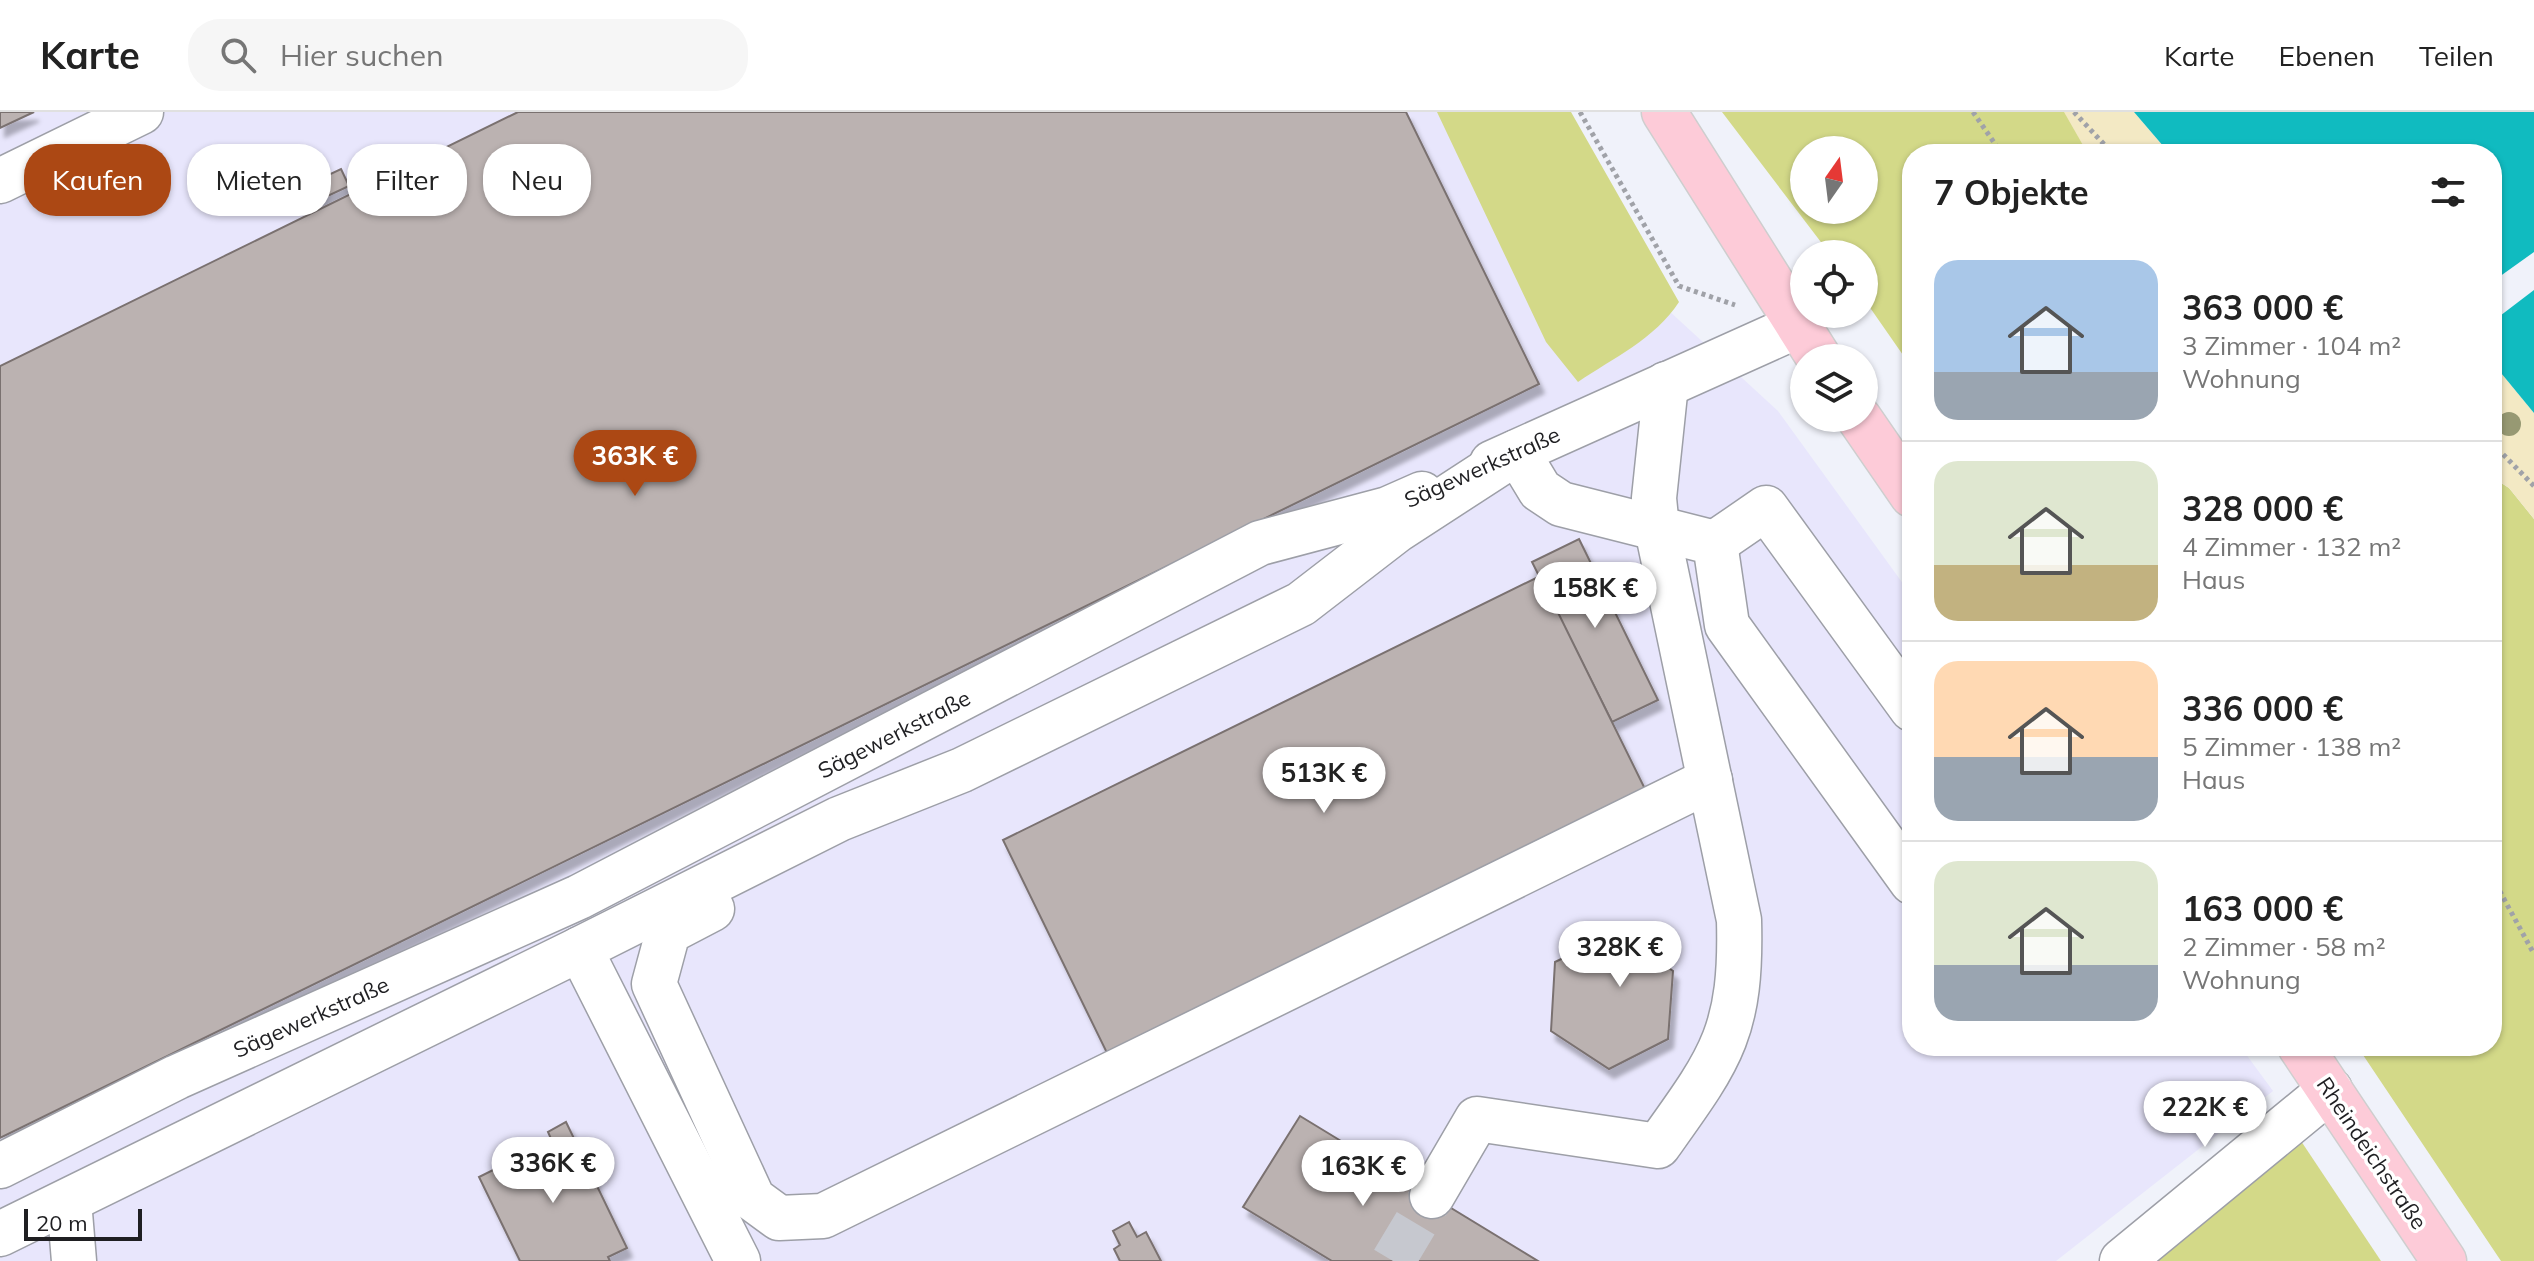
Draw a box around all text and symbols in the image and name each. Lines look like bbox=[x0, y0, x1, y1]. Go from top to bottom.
search box bbox=[188, 19, 748, 91]
text: Karte bbox=[40, 31, 140, 79]
icon: search bbox=[216, 33, 260, 77]
text: Hier suchen bbox=[280, 36, 444, 74]
text: Karte bbox=[2164, 38, 2234, 73]
text: Ebenen bbox=[2278, 38, 2375, 73]
text: Teilen bbox=[2419, 38, 2494, 73]
north arrow bbox=[1790, 136, 1878, 224]
map controls bbox=[1790, 136, 1878, 432]
chip: Kaufen bbox=[24, 144, 171, 216]
chip: Mieten bbox=[187, 144, 331, 216]
chip: Filter bbox=[347, 144, 467, 216]
chip: Neu bbox=[483, 144, 591, 216]
icon: filters bbox=[2426, 170, 2470, 214]
text: 7 Objekte bbox=[1934, 171, 2089, 214]
button: locate bbox=[1790, 240, 1878, 328]
text: 363 000 € bbox=[2182, 286, 2343, 329]
icon: home bbox=[1998, 292, 2094, 388]
text: 3 Zimmer · 104 m² bbox=[2182, 329, 2401, 362]
button: layers bbox=[1790, 344, 1878, 432]
text: Wohnung bbox=[2182, 362, 2301, 395]
street label: Sägewerkstraße bbox=[1400, 420, 1564, 514]
pin: 363K € bbox=[570, 430, 700, 498]
text: 363K € bbox=[592, 439, 678, 472]
text: 328 000 € bbox=[2182, 487, 2343, 530]
icon: home bbox=[1998, 493, 2094, 589]
text: 4 Zimmer · 132 m² bbox=[2182, 530, 2401, 563]
pin: 158K € bbox=[1530, 562, 1660, 630]
text: Haus bbox=[2182, 563, 2245, 596]
text: 158K € bbox=[1552, 571, 1638, 604]
street label: Sägewerkstraße bbox=[813, 683, 975, 785]
text: 336 000 € bbox=[2182, 687, 2343, 730]
icon: home bbox=[1998, 693, 2094, 789]
text: 5 Zimmer · 138 m² bbox=[2182, 730, 2401, 763]
pin: 513K € bbox=[1259, 747, 1389, 815]
text: 513K € bbox=[1281, 756, 1367, 789]
text: Haus bbox=[2182, 763, 2245, 796]
text: 163 000 € bbox=[2182, 887, 2343, 930]
icon: home bbox=[1998, 893, 2094, 989]
pin: 328K € bbox=[1555, 921, 1685, 989]
text: 328K € bbox=[1577, 930, 1663, 963]
text: 2 Zimmer · 58 m² bbox=[2182, 930, 2386, 963]
text: Wohnung bbox=[2182, 963, 2301, 996]
street label: Sägewerkstraße bbox=[229, 970, 393, 1064]
street label: Rheindeichstraße bbox=[2311, 1071, 2433, 1235]
pin: 222K € bbox=[2140, 1081, 2270, 1149]
text: 222K € bbox=[2162, 1090, 2248, 1123]
pin: 336K € bbox=[488, 1137, 618, 1205]
pin: 163K € bbox=[1298, 1140, 1428, 1208]
text: 336K € bbox=[510, 1146, 596, 1179]
text: 163K € bbox=[1320, 1149, 1406, 1182]
scale bar bbox=[24, 1205, 142, 1241]
text: 20 m bbox=[36, 1209, 87, 1237]

